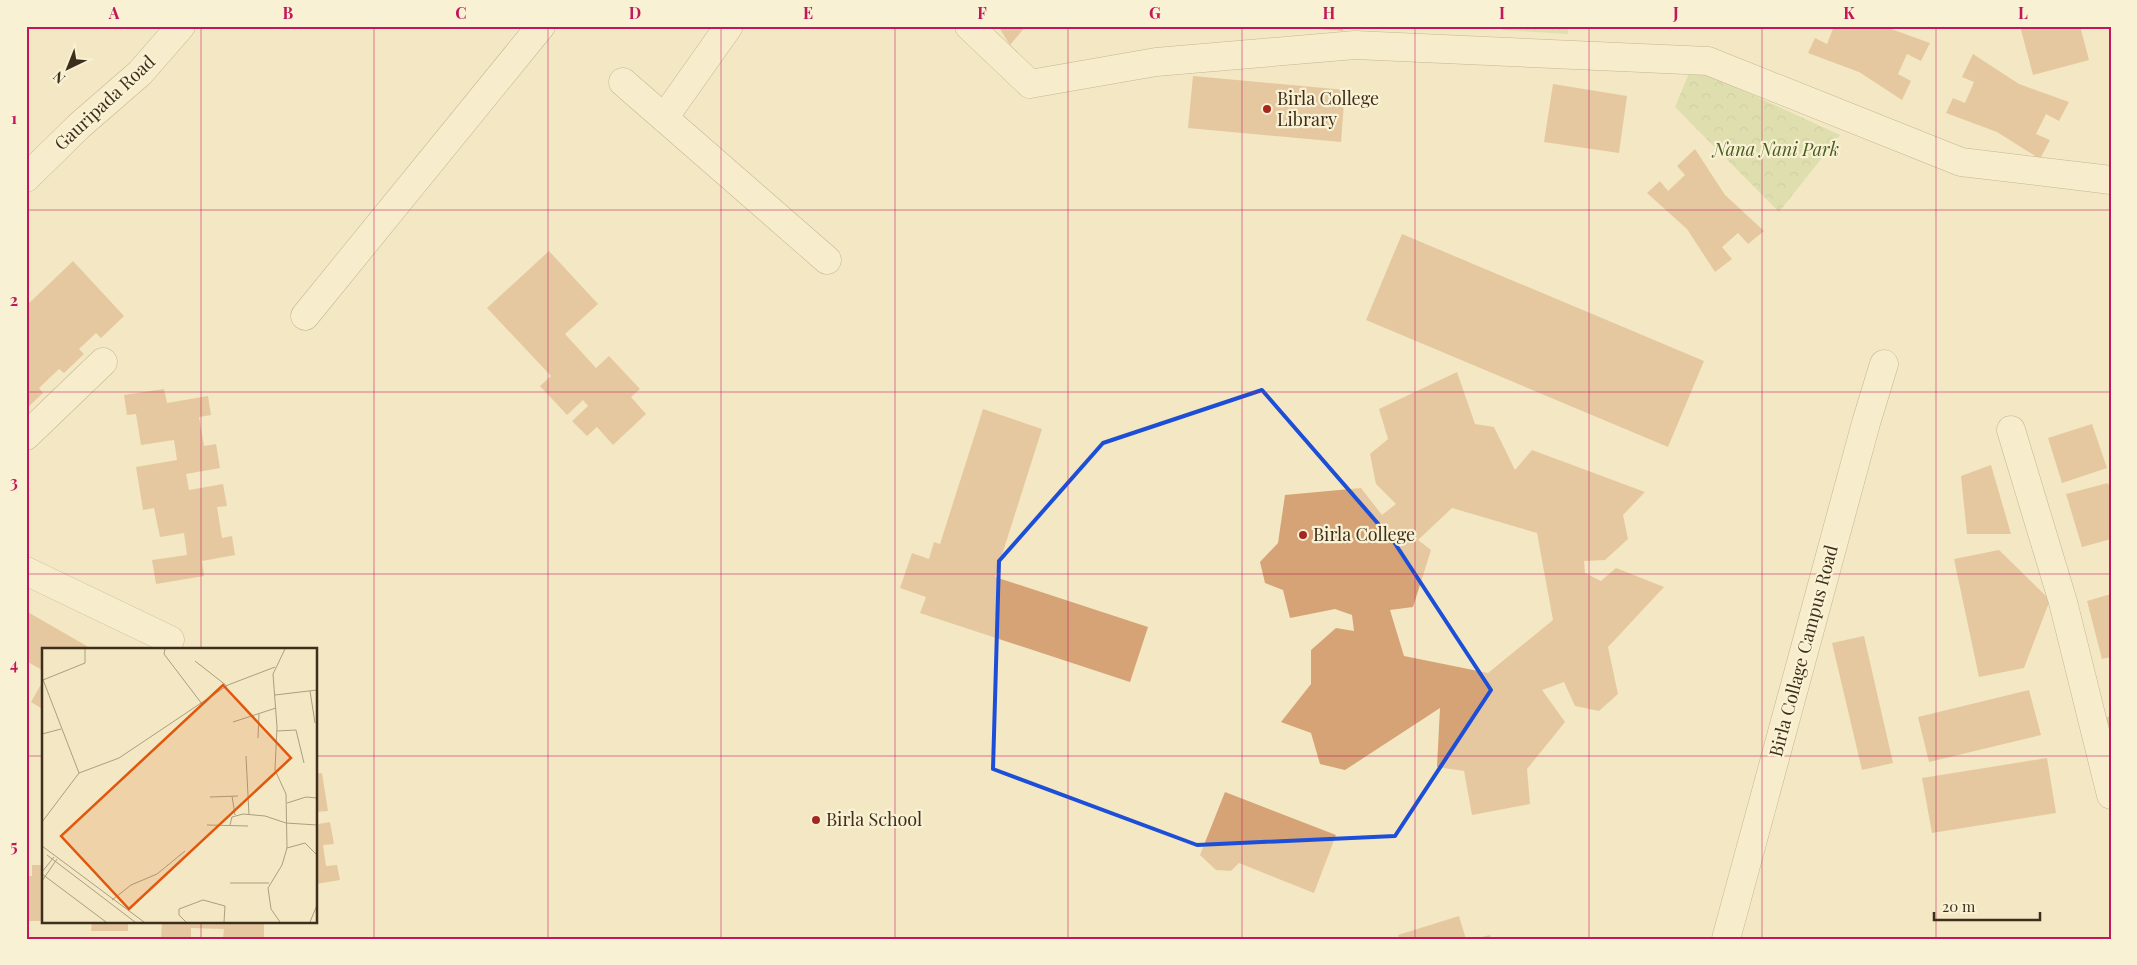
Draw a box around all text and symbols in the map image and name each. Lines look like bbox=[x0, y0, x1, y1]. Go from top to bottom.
text: A bbox=[108, 2, 120, 23]
text: B bbox=[283, 2, 294, 23]
text: C bbox=[455, 2, 467, 23]
text: D bbox=[629, 2, 641, 23]
text: E bbox=[803, 2, 813, 23]
text: F bbox=[977, 2, 987, 23]
text: G bbox=[1149, 2, 1161, 23]
text: H bbox=[1323, 2, 1336, 23]
text: I bbox=[1499, 2, 1505, 23]
text: J bbox=[1672, 2, 1679, 23]
text: K bbox=[1843, 2, 1855, 23]
text: L bbox=[2018, 2, 2028, 23]
north arrow bbox=[42, 42, 92, 92]
street label: Gauripada Road bbox=[49, 49, 160, 155]
text: N bbox=[49, 67, 69, 88]
place label: Birla College Library bbox=[1277, 86, 1379, 131]
marker: Birla College Library bbox=[1261, 103, 1273, 115]
text: 1 bbox=[11, 107, 17, 128]
park label: Nana Nani Park bbox=[1711, 137, 1839, 161]
text: 2 bbox=[10, 289, 18, 310]
text: 3 bbox=[10, 471, 18, 492]
place label: Birla College bbox=[1313, 522, 1415, 546]
marker: Birla College bbox=[1297, 529, 1309, 541]
street label: Birla Collage Campus Road bbox=[1763, 542, 1843, 759]
inset map bbox=[42, 648, 318, 922]
text: 4 bbox=[10, 653, 18, 674]
place label: Birla School bbox=[826, 807, 922, 831]
marker: Birla School bbox=[810, 814, 822, 826]
text: 5 bbox=[10, 835, 18, 856]
scale bar bbox=[1934, 890, 2041, 922]
text: 20 m bbox=[1942, 896, 1976, 916]

